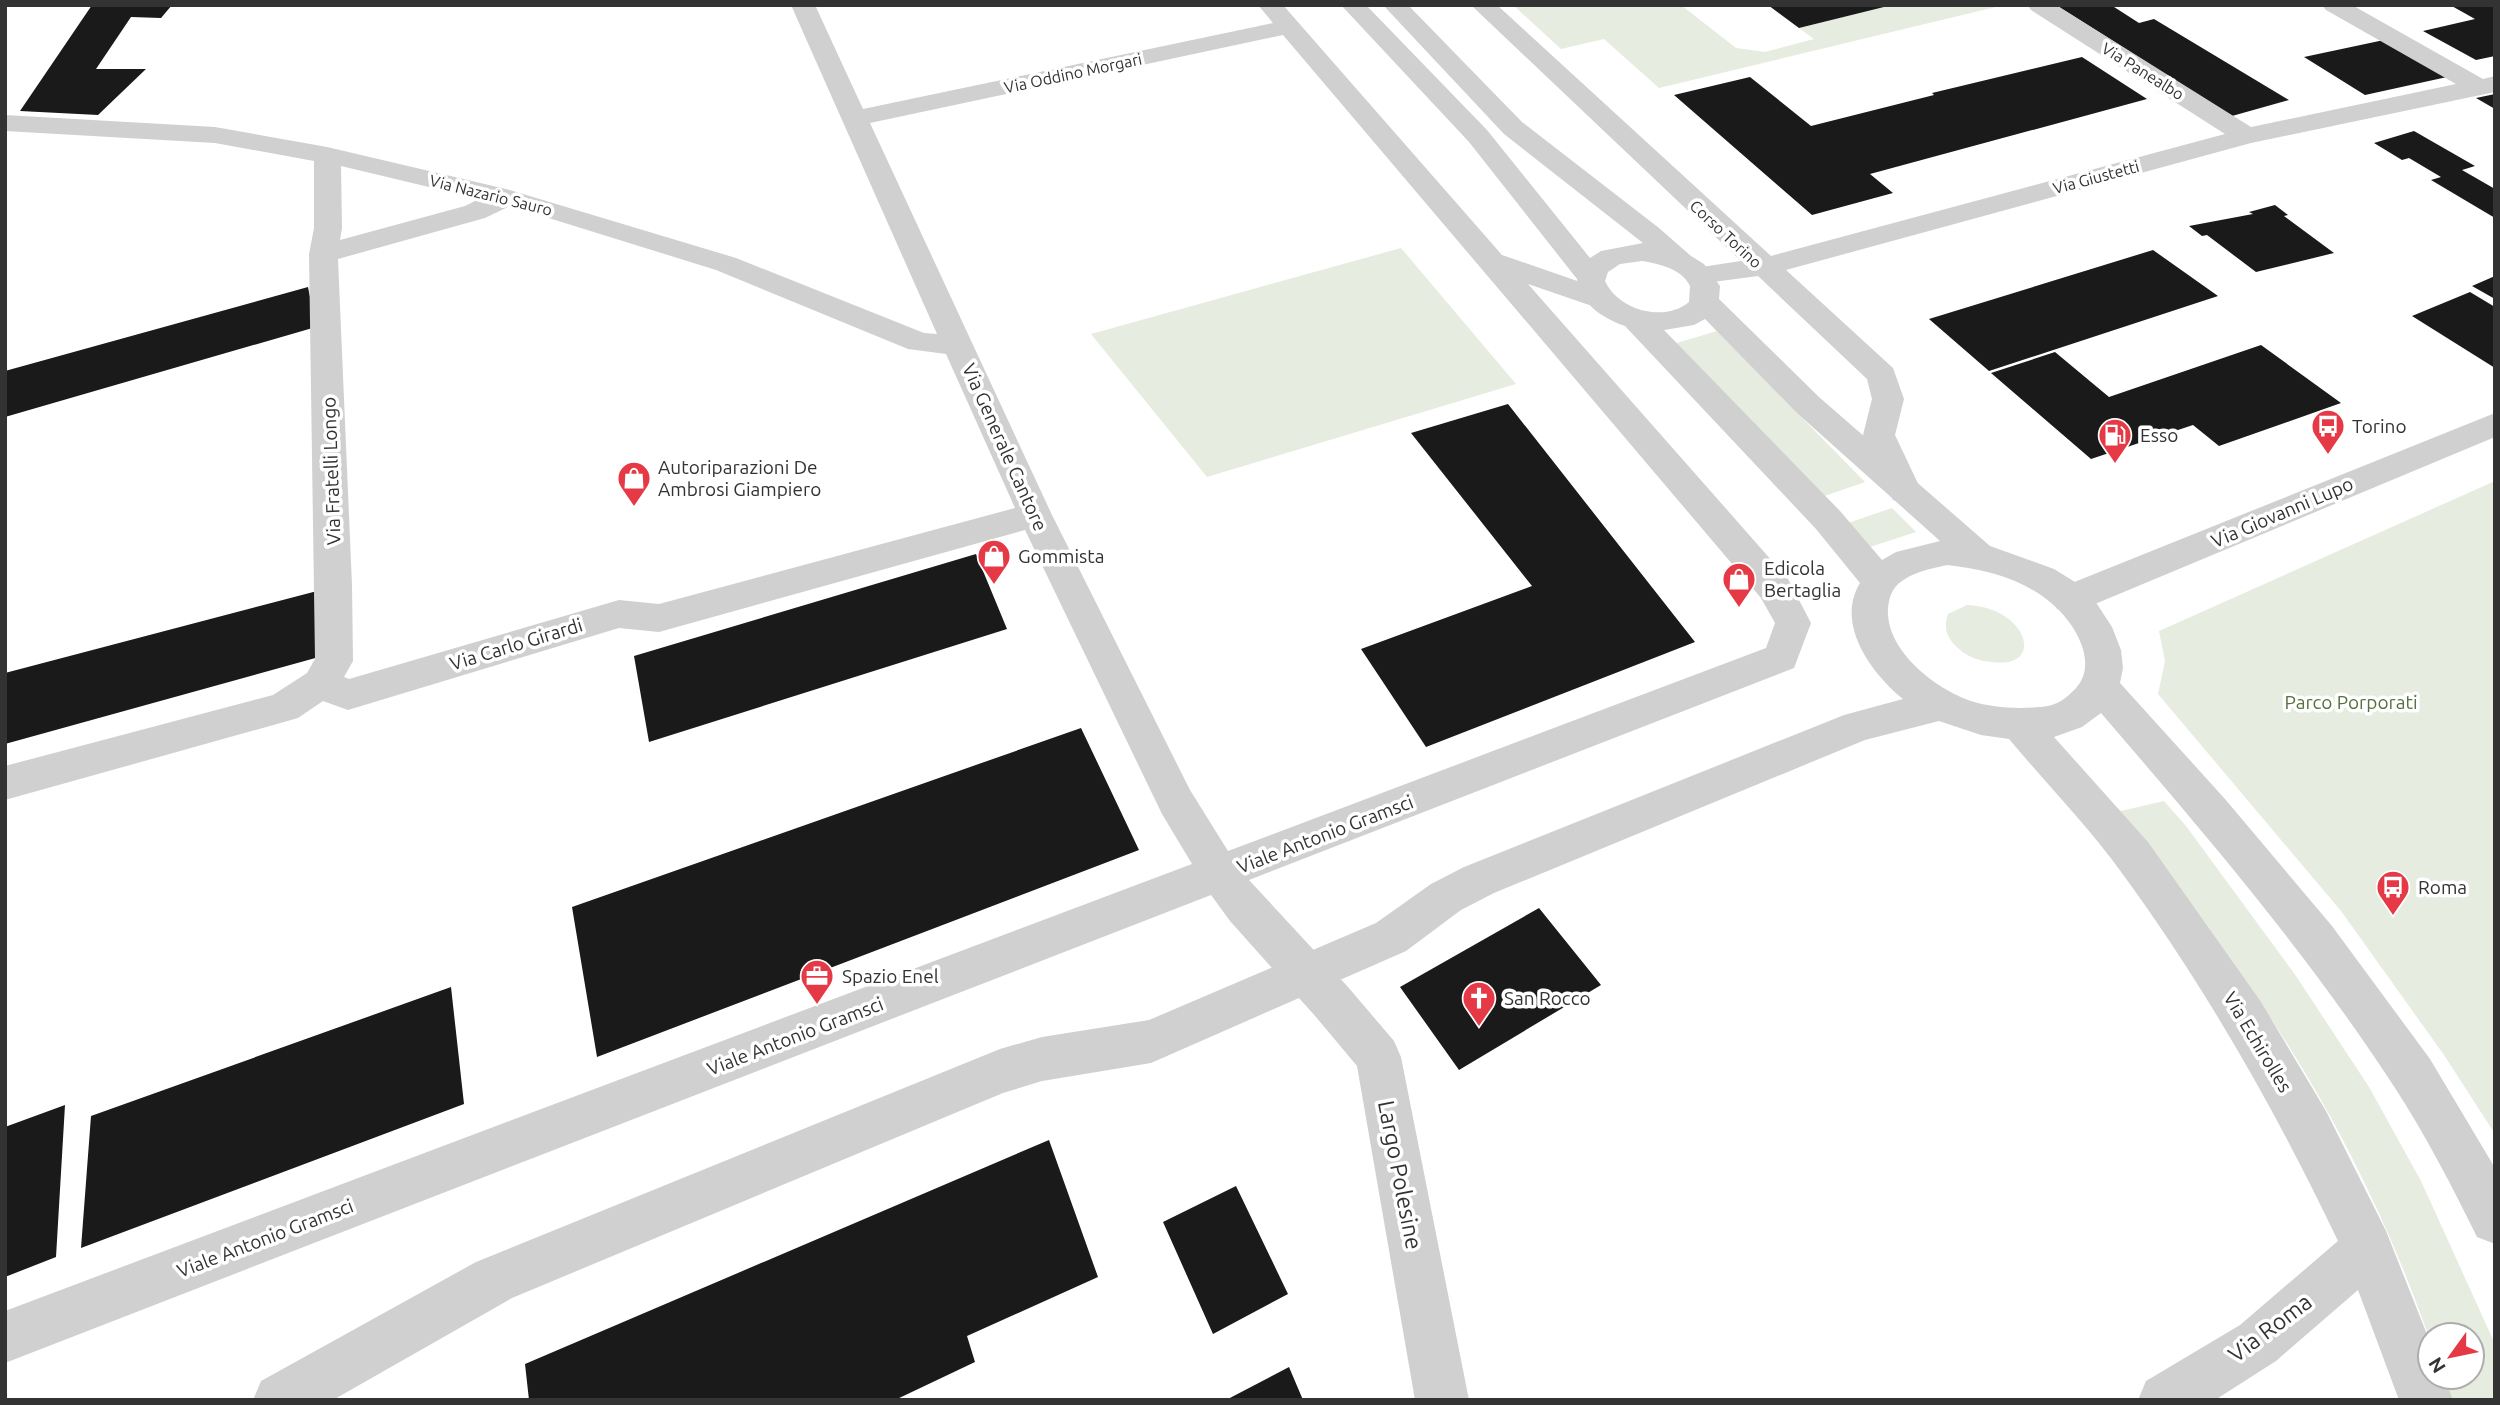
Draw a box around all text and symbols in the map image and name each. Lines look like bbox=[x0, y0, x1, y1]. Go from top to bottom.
street label: Via Panealbo bbox=[2099, 39, 2187, 103]
street label: Via Oddino Morgari bbox=[1002, 50, 1144, 96]
street label: Via Giustetti bbox=[2051, 157, 2141, 197]
street label: Via Nazario Sauro bbox=[428, 171, 554, 219]
street label: Corso Torino bbox=[1687, 196, 1765, 272]
street label: Via Generale Cantore bbox=[958, 360, 1052, 534]
street label: Via Fratelli Longo bbox=[317, 396, 345, 546]
bus stop icon: Torino bbox=[2309, 407, 2347, 456]
place label: Torino bbox=[2352, 415, 2407, 437]
fuel station icon: Esso bbox=[2096, 416, 2134, 465]
place label: Esso bbox=[2140, 424, 2178, 446]
place label: Autoriparazioni De Ambrosi Giampiero bbox=[658, 456, 821, 500]
shop icon: Autoriparazioni De Ambrosi Giampiero bbox=[615, 459, 653, 508]
street label: Via Giovanni Lupo bbox=[2208, 472, 2356, 552]
shop icon: Gommista bbox=[975, 537, 1013, 586]
place label: Gommista bbox=[1018, 545, 1105, 567]
place label: Edicola Bertaglia bbox=[1764, 557, 1841, 601]
shop icon: Edicola Bertaglia bbox=[1720, 560, 1758, 609]
street label: Via Carlo Girardi bbox=[447, 613, 585, 675]
park label: Parco Porporati bbox=[2284, 691, 2418, 713]
street label: Viale Antonio Gramsci bbox=[1234, 790, 1416, 878]
bus stop icon: Roma bbox=[2374, 868, 2412, 917]
place label: Roma bbox=[2418, 876, 2467, 898]
office icon: Spazio Enel bbox=[798, 957, 836, 1006]
place label: Spazio Enel bbox=[842, 965, 939, 987]
church icon: San Rocco bbox=[1460, 979, 1498, 1028]
place label: San Rocco bbox=[1504, 987, 1591, 1009]
street label: Via Echirolles bbox=[2219, 988, 2297, 1096]
street label: Viale Antonio Gramsci bbox=[704, 992, 886, 1080]
street label: Largo Polesine bbox=[1374, 1098, 1427, 1252]
street label: Viale Antonio Gramsci bbox=[174, 1194, 356, 1282]
street label: Via Roma bbox=[2223, 1288, 2316, 1367]
north arrow bbox=[2416, 1321, 2486, 1391]
text: N bbox=[2424, 1353, 2450, 1377]

